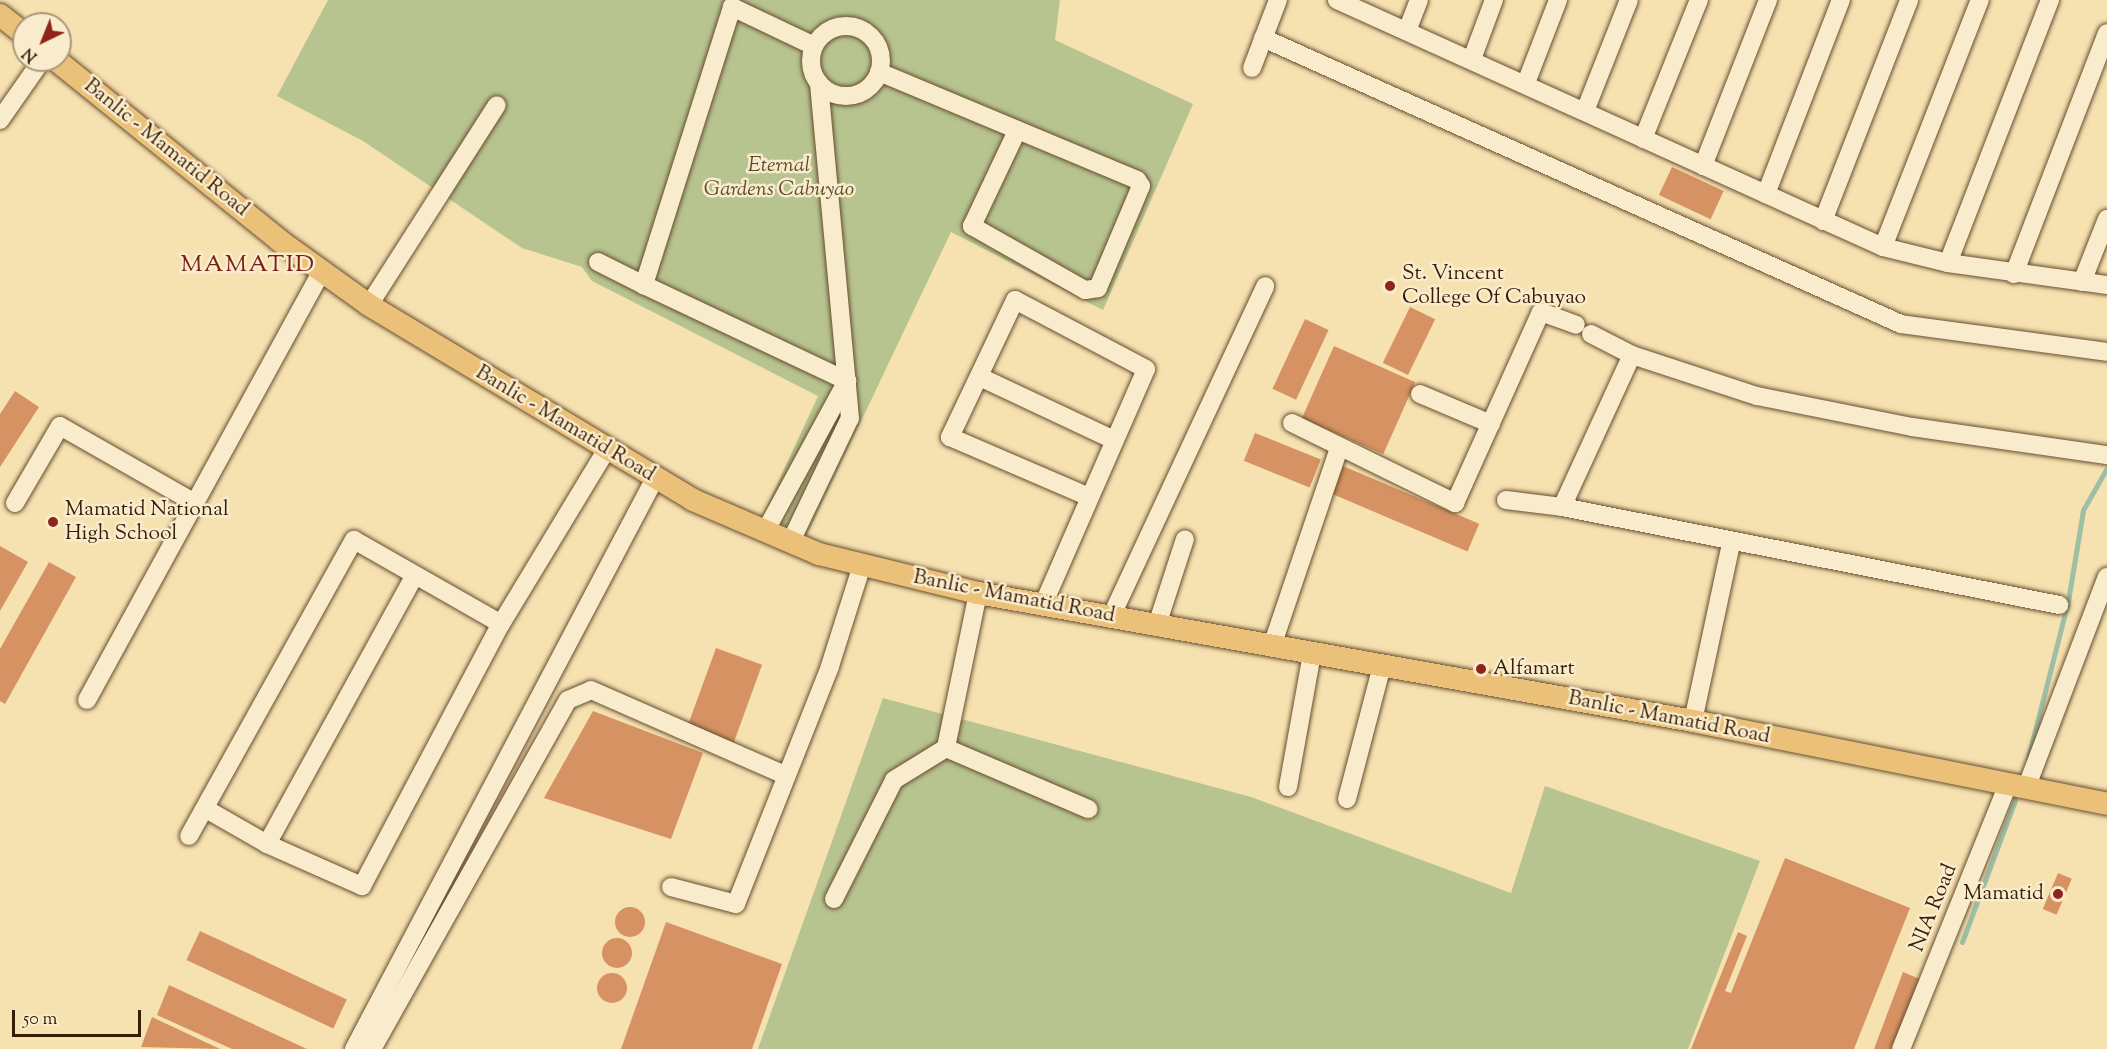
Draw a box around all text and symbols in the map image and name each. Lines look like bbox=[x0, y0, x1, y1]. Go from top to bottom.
north arrow bbox=[12, 12, 72, 72]
text: N bbox=[18, 41, 43, 67]
street label: Banlic - Mamatid Road bbox=[78, 74, 254, 222]
park label: Eternal Gardens Cabuyao bbox=[704, 153, 854, 203]
district label: MAMATID bbox=[180, 252, 316, 280]
place label: St. Vincent College Of Cabuyao bbox=[1402, 261, 1586, 311]
marker: St. Vincent College Of Cabuyao bbox=[1383, 279, 1397, 293]
street label: Banlic - Mamatid Road bbox=[471, 360, 659, 488]
place label: Mamatid National High School bbox=[65, 497, 229, 547]
marker: Mamatid National High School bbox=[46, 515, 60, 529]
street label: Banlic - Mamatid Road bbox=[911, 565, 1117, 629]
place label: Alfamart bbox=[1493, 656, 1575, 682]
marker: Alfamart bbox=[1474, 662, 1488, 676]
street label: Banlic - Mamatid Road bbox=[1566, 686, 1772, 750]
street label: NIA Road bbox=[1905, 860, 1963, 956]
place label: Mamatid bbox=[1963, 881, 2044, 907]
marker: Mamatid bbox=[2049, 885, 2067, 903]
scale bar bbox=[15, 998, 144, 1036]
text: 50 m bbox=[23, 1007, 57, 1033]

